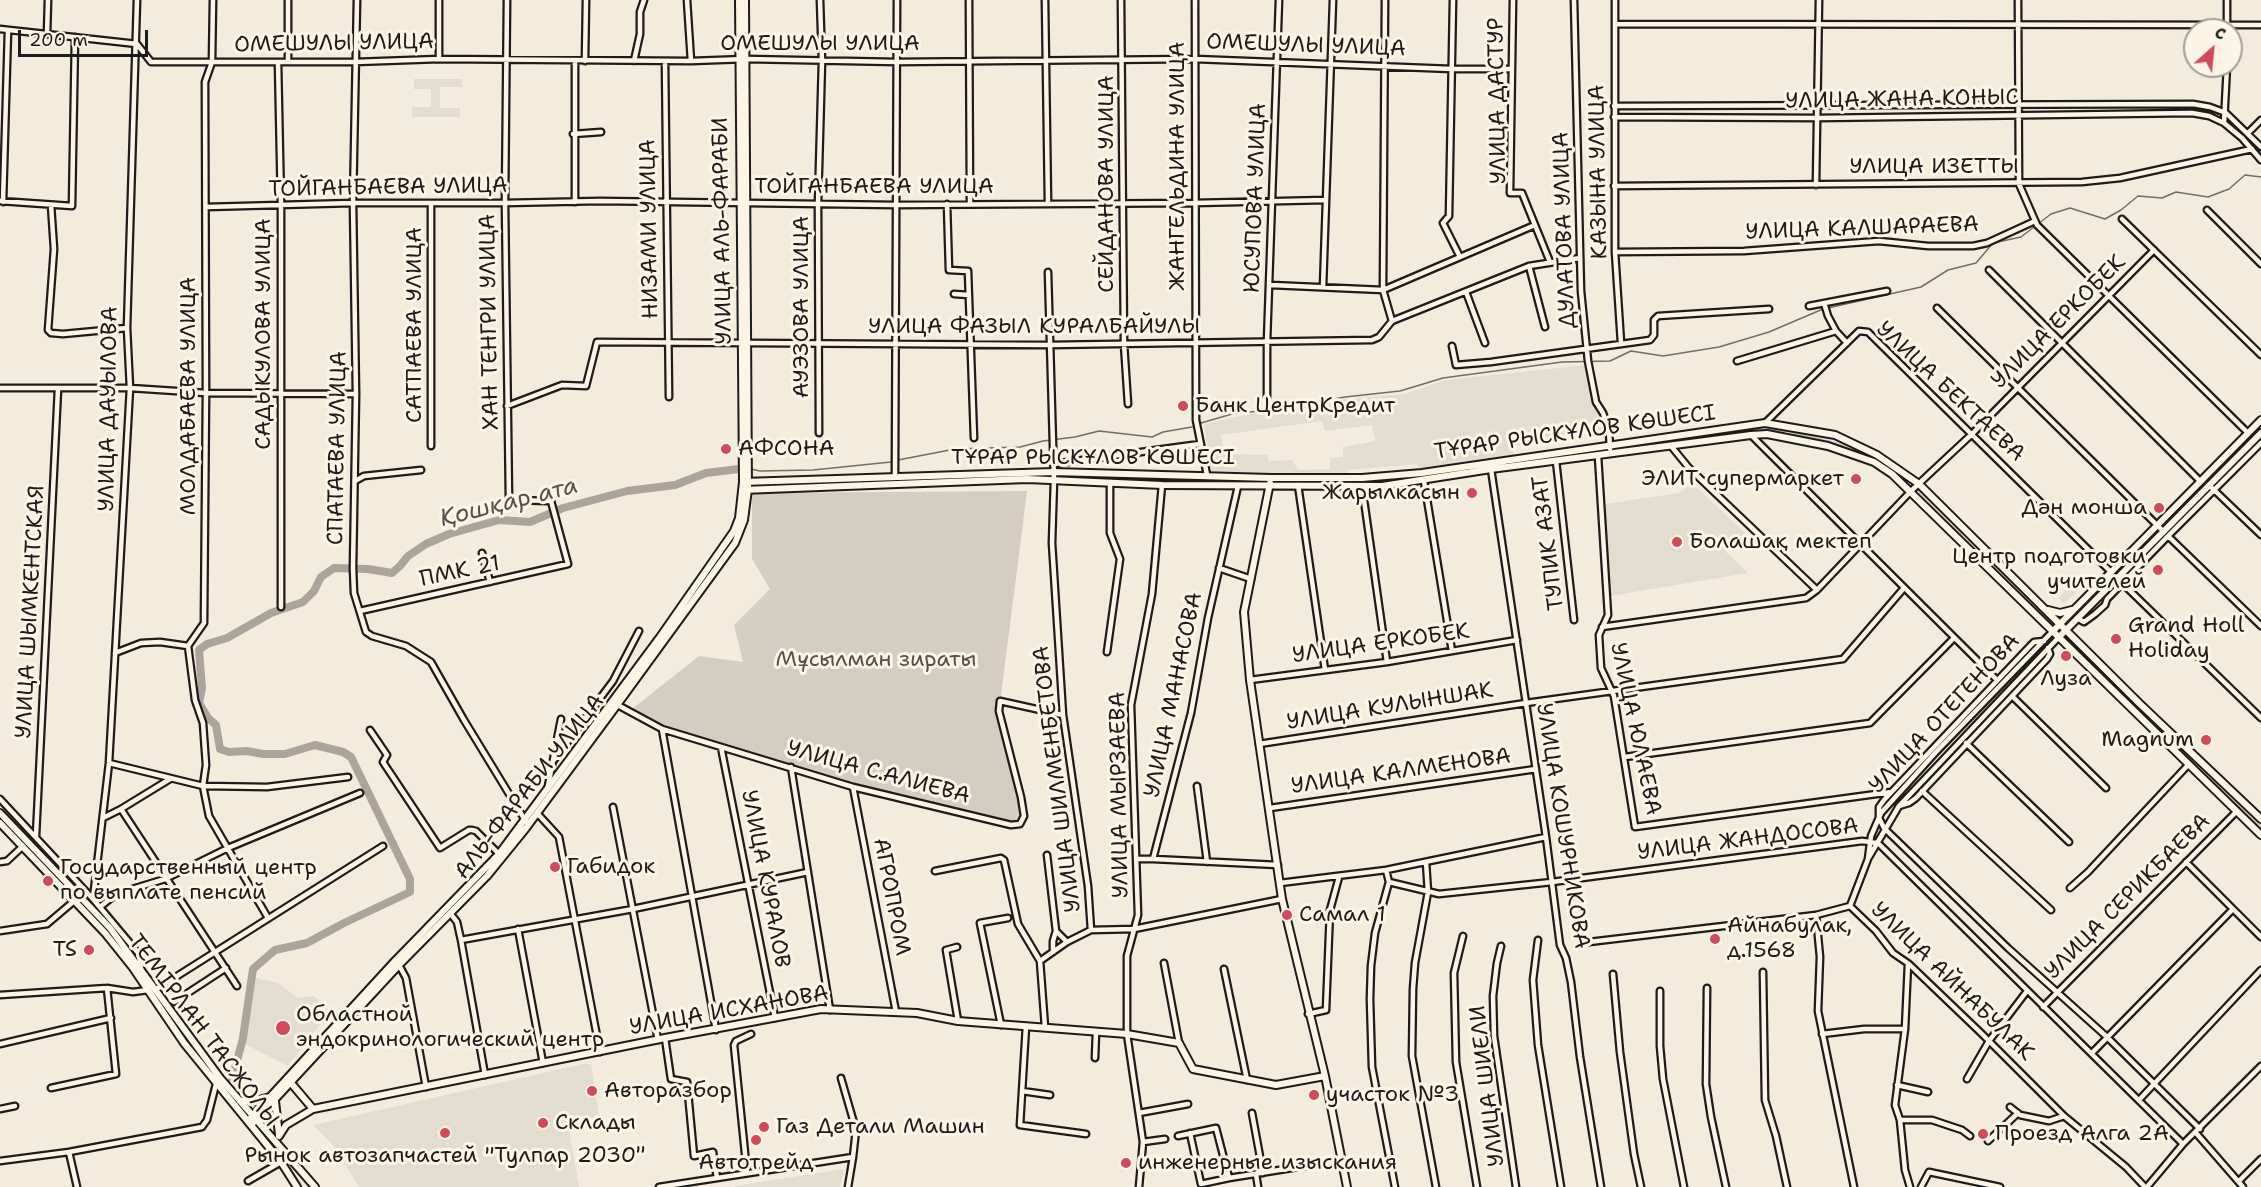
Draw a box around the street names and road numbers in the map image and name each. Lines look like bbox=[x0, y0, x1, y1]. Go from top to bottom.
street label: УЛИЦА ДАСТУР bbox=[1483, 17, 1513, 185]
street label: ОМЕШУЛЫ УЛИЦА bbox=[234, 29, 434, 59]
street label: ОМЕШУЛЫ УЛИЦА bbox=[1206, 29, 1406, 63]
street label: ОМЕШУЛЫ УЛИЦА bbox=[720, 31, 920, 57]
street label: ЖАНГЕЛЬДИНА УЛИЦА bbox=[1165, 42, 1191, 290]
street label: СЕЙДАНОВА УЛИЦА bbox=[1094, 75, 1120, 293]
street label: КАЗЫНА УЛИЦА bbox=[1584, 85, 1614, 259]
street label: УЛИЦА ЖАНА КОНЫС bbox=[1785, 85, 2019, 115]
street label: ЮСУПОВА УЛИЦА bbox=[1239, 103, 1273, 293]
street label: УЛИЦА АЛЬ-ФАРАБИ bbox=[708, 117, 738, 345]
street label: ДУЛАТОВА УЛИЦА bbox=[1548, 131, 1582, 329]
street label: НИЗАМИ УЛИЦА bbox=[635, 139, 665, 319]
street label: УЛИЦА ИЗЕТТЫ bbox=[1849, 154, 2019, 180]
street label: ТОЙГАНБАЕВА УЛИЦА bbox=[268, 173, 508, 203]
street label: ТОЙГАНБАЕВА УЛИЦА bbox=[754, 174, 994, 200]
street label: УЛИЦА КАЛШАРАЕВА bbox=[1745, 212, 1979, 246]
street label: ХАН ТЕНГРИ УЛИЦА bbox=[475, 214, 505, 430]
street label: АУЭЗОВА УЛИЦА bbox=[789, 216, 815, 398]
street label: САДЫКУЛОВА УЛИЦА bbox=[251, 218, 277, 450]
street label: САТПАЕВА УЛИЦА bbox=[402, 227, 428, 423]
street label: УЛИЦА ЕРКОБЕК bbox=[1986, 249, 2132, 395]
street label: МОЛДАБАЕВА УЛИЦА bbox=[176, 277, 202, 515]
street label: УЛИЦА ДАУЫЛОВА bbox=[94, 306, 124, 512]
street label: УЛИЦА ФАЗЫЛ КУРАЛБАЙУЛЫ bbox=[868, 314, 1200, 340]
street label: УЛИЦА БЕКТАЕВА bbox=[1870, 316, 2030, 468]
street label: СПАТАЕВА УЛИЦА bbox=[323, 351, 353, 545]
street label: ТҰРАР РЫСКҰЛОВ КӨШЕСІ bbox=[1433, 400, 1717, 466]
street label: ТҰРАР РЫСКҰЛОВ КӨШЕСІ bbox=[951, 445, 1235, 471]
street label: ТУПИК АЗАТ bbox=[1528, 474, 1570, 612]
street label: УЛИЦА ШЫМКЕНТСКАЯ bbox=[11, 485, 51, 739]
street label: ПМК 21 bbox=[417, 551, 503, 593]
street label: УЛИЦА МАНАСОВА bbox=[1139, 590, 1209, 800]
street label: УЛИЦА ЕРКОБЕК bbox=[1291, 618, 1471, 670]
street label: УЛИЦА ОТЕГЕНОВА bbox=[1864, 629, 2026, 799]
street label: УЛИЦА ЮЛАЕВА bbox=[1604, 640, 1666, 818]
street label: УЛИЦА ШИЛМЕНБЕТОВА bbox=[1029, 644, 1087, 914]
street label: УЛИЦА КУЛЫНШАК bbox=[1285, 678, 1495, 736]
street label: АЛЬ-ФАРАБИ УЛИЦА bbox=[449, 689, 611, 885]
street label: УЛИЦА МЫРЗАЕВА bbox=[1105, 692, 1135, 898]
street label: УЛИЦА КОШУРНИКОВА bbox=[1530, 701, 1594, 951]
street label: УЛИЦА С.АЛИЕВА bbox=[783, 736, 973, 810]
street label: УЛИЦА КАЛМЕНОВА bbox=[1289, 744, 1513, 800]
street label: УЛИЦА КУРАЛОВ bbox=[735, 788, 795, 970]
street label: УЛИЦА СЕРИКБАЕВА bbox=[2040, 809, 2216, 985]
street label: УЛИЦА ЖАНДОСОВА bbox=[1636, 813, 1860, 867]
street label: АГРОПРОМ bbox=[867, 836, 915, 958]
street label: УЛИЦА АЙНАБУЛАК bbox=[1865, 897, 2039, 1067]
street label: ТЕМІРЛАН ТАСЖОЛЫ bbox=[122, 930, 284, 1132]
street label: УЛИЦА ИСХАНОВА bbox=[627, 980, 831, 1042]
street label: УЛИЦА ШИЕЛИ bbox=[1465, 1004, 1511, 1168]

